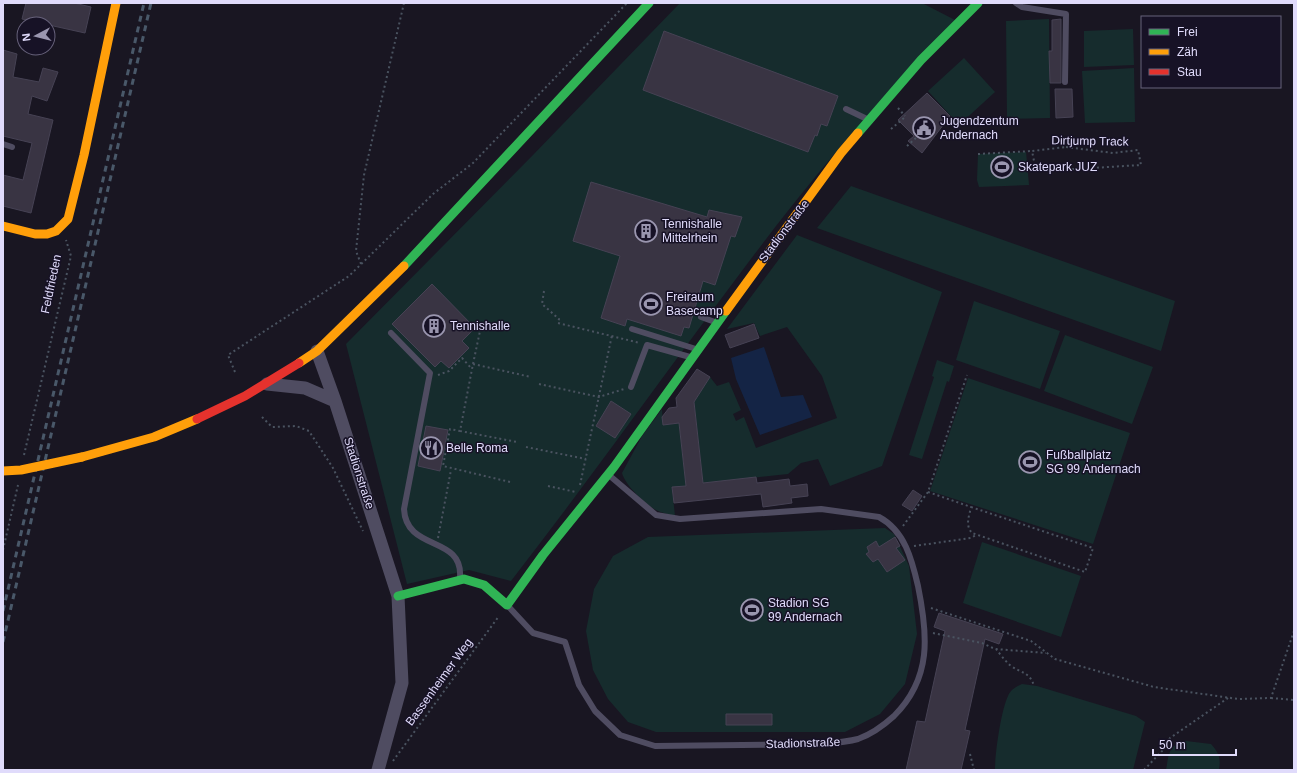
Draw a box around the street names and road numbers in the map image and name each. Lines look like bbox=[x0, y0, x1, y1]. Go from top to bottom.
street label: Dirtjump Track bbox=[1051, 133, 1130, 149]
street label: Stadionstraße bbox=[756, 197, 812, 265]
street label: Feldfrieden bbox=[38, 253, 64, 315]
street label: Stadionstraße bbox=[341, 435, 377, 511]
street label: Bassenheimer Weg bbox=[403, 636, 475, 728]
street label: Stadionstraße bbox=[765, 735, 841, 751]

